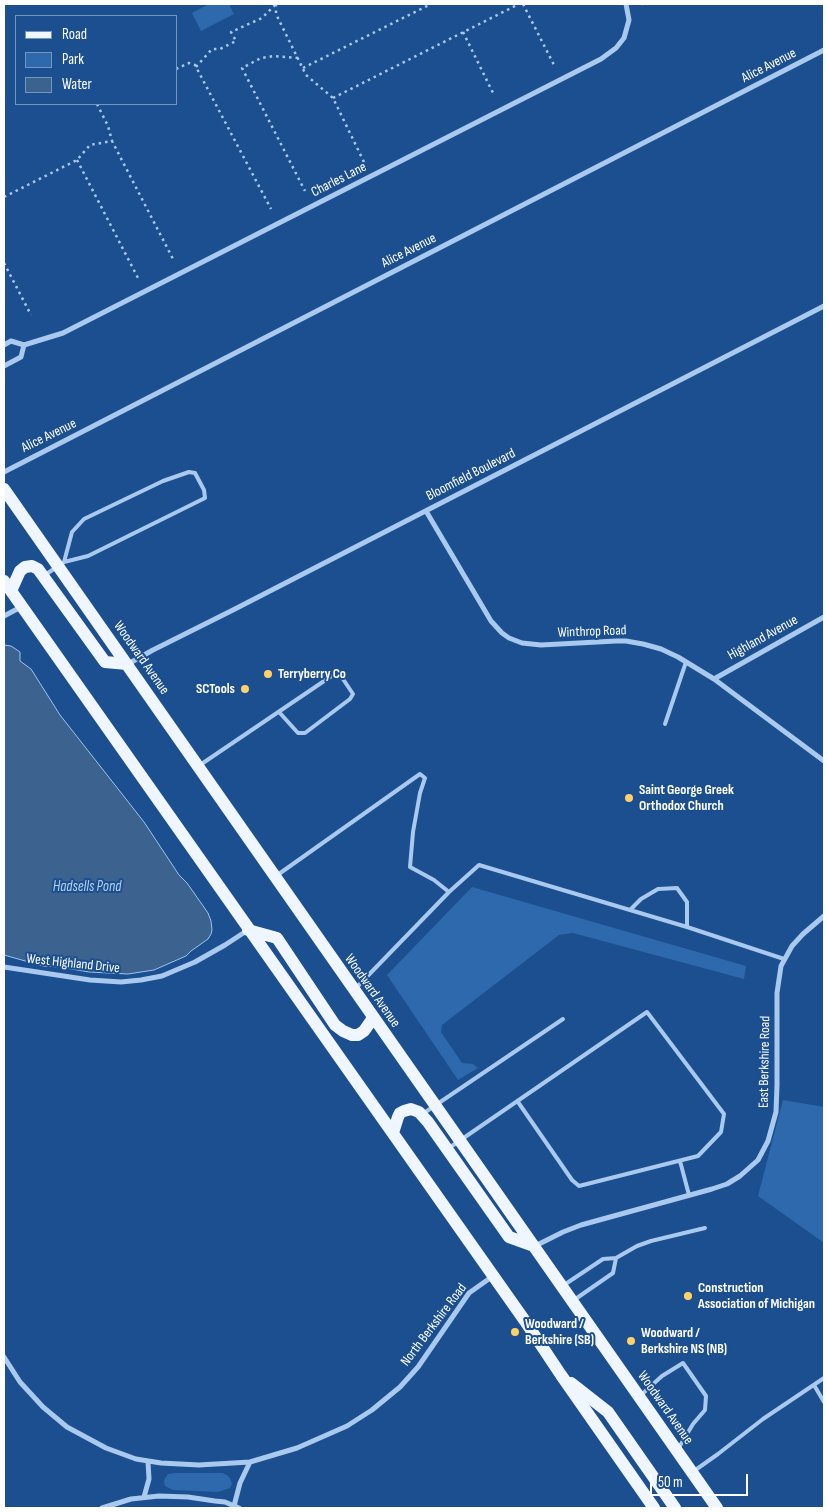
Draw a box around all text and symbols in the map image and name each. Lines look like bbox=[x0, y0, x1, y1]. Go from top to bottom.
legend bbox=[15, 15, 178, 105]
text: Road bbox=[62, 25, 87, 44]
street label: Alice Avenue bbox=[739, 45, 799, 87]
text: Park bbox=[62, 50, 84, 69]
text: Water bbox=[62, 75, 92, 94]
street label: Charles Lane bbox=[309, 159, 369, 201]
street label: Alice Avenue bbox=[379, 230, 439, 272]
street label: Alice Avenue bbox=[19, 415, 79, 457]
street label: Bloomfield Boulevard bbox=[423, 445, 519, 505]
street label: Highland Avenue bbox=[725, 612, 801, 664]
street label: Woodward Avenue bbox=[110, 618, 172, 698]
street label: Winthrop Road bbox=[557, 622, 627, 642]
place label: Terryberry Co bbox=[278, 666, 346, 682]
marker: Terryberry Co bbox=[262, 668, 274, 680]
place label: SCTools bbox=[196, 681, 235, 697]
marker: SCTools bbox=[239, 683, 251, 695]
place label: Saint George Greek Orthodox Church bbox=[639, 782, 734, 814]
marker: Saint George Greek Orthodox Church bbox=[623, 792, 635, 804]
water label: Hadsells Pond bbox=[53, 878, 121, 896]
street label: West Highland Drive bbox=[25, 951, 121, 977]
street label: Woodward Avenue bbox=[341, 951, 403, 1031]
street label: East Berkshire Road bbox=[756, 1016, 774, 1108]
street label: North Berkshire Road bbox=[397, 1280, 471, 1370]
place label: Construction Association of Michigan bbox=[698, 1280, 815, 1312]
marker: Construction Association of Michigan bbox=[682, 1290, 694, 1302]
place label: Woodward / Berkshire (SB) bbox=[525, 1316, 594, 1348]
place label: Woodward / Berkshire NS (NB) bbox=[641, 1325, 727, 1358]
marker: Woodward / Berkshire (SB) bbox=[509, 1326, 521, 1338]
marker: Woodward / Berkshire NS (NB) bbox=[625, 1335, 637, 1347]
street label: Woodward Avenue bbox=[634, 1368, 696, 1448]
scale bar bbox=[653, 1464, 750, 1496]
text: 50 m bbox=[658, 1473, 683, 1492]

